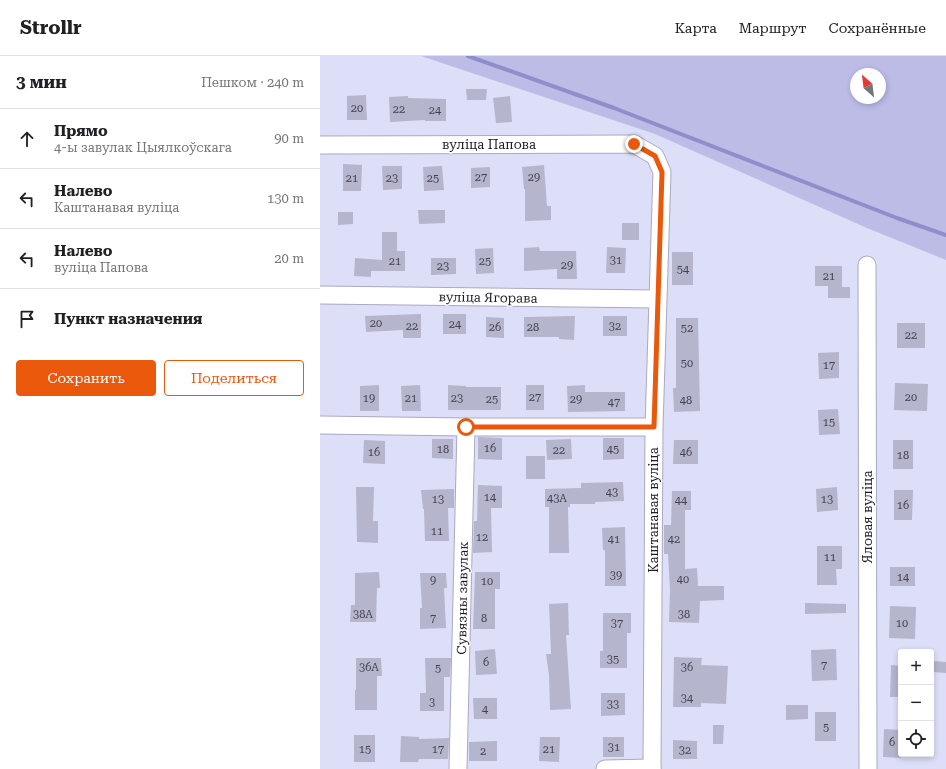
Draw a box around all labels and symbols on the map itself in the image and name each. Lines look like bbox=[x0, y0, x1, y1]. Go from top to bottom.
north arrow bbox=[850, 68, 886, 104]
house number: 20 bbox=[351, 102, 363, 115]
house number: 22 bbox=[393, 103, 405, 116]
house number: 24 bbox=[429, 104, 442, 117]
route end bbox=[625, 135, 643, 153]
street label: вуліца Папова bbox=[442, 137, 536, 152]
house number: 27 bbox=[475, 171, 487, 184]
house number: 29 bbox=[528, 171, 540, 184]
house number: 21 bbox=[346, 172, 358, 185]
house number: 23 bbox=[386, 172, 398, 185]
house number: 25 bbox=[427, 172, 439, 185]
house number: 31 bbox=[610, 254, 622, 267]
house number: 21 bbox=[389, 255, 401, 268]
house number: 25 bbox=[479, 255, 491, 268]
house number: 29 bbox=[561, 259, 573, 272]
house number: 23 bbox=[437, 260, 449, 273]
house number: 54 bbox=[677, 263, 690, 276]
house number: 21 bbox=[823, 270, 835, 283]
street label: вуліца Ягорава bbox=[438, 289, 538, 306]
house number: 20 bbox=[370, 317, 382, 330]
house number: 24 bbox=[449, 318, 462, 331]
house number: 22 bbox=[406, 320, 418, 333]
house number: 32 bbox=[609, 320, 621, 333]
house number: 26 bbox=[489, 321, 501, 334]
house number: 28 bbox=[527, 321, 539, 334]
house number: 52 bbox=[681, 322, 693, 335]
house number: 22 bbox=[905, 329, 917, 342]
house number: 50 bbox=[681, 357, 693, 370]
house number: 17 bbox=[823, 359, 835, 372]
house number: 27 bbox=[529, 391, 541, 404]
house number: 20 bbox=[905, 391, 917, 404]
house number: 19 bbox=[363, 392, 375, 405]
house number: 21 bbox=[405, 392, 417, 405]
house number: 23 bbox=[451, 392, 463, 405]
house number: 25 bbox=[486, 393, 498, 406]
house number: 29 bbox=[570, 393, 582, 406]
house number: 48 bbox=[680, 394, 692, 407]
house number: 47 bbox=[608, 396, 620, 409]
house number: 15 bbox=[823, 416, 835, 429]
route start bbox=[457, 418, 475, 436]
house number: 16 bbox=[484, 442, 496, 455]
house number: 18 bbox=[437, 443, 449, 456]
house number: 45 bbox=[607, 443, 619, 456]
house number: 22 bbox=[553, 444, 565, 457]
house number: 16 bbox=[368, 446, 380, 459]
house number: 46 bbox=[680, 446, 692, 459]
street label: Каштанавая вуліца bbox=[646, 447, 661, 573]
house number: 18 bbox=[897, 449, 909, 462]
street label: Яловая вуліца bbox=[860, 471, 875, 563]
house number: 43 bbox=[606, 486, 618, 499]
house number: 14 bbox=[484, 491, 497, 504]
house number: 43А bbox=[547, 492, 567, 505]
house number: 13 bbox=[432, 493, 444, 506]
house number: 13 bbox=[821, 493, 833, 506]
house number: 44 bbox=[675, 494, 688, 507]
house number: 16 bbox=[897, 499, 909, 512]
house number: 11 bbox=[431, 525, 443, 538]
house number: 12 bbox=[476, 531, 488, 544]
house number: 41 bbox=[608, 533, 620, 546]
house number: 42 bbox=[668, 533, 680, 546]
street label: Сувязны завулак bbox=[454, 541, 471, 655]
house number: 11 bbox=[824, 551, 836, 564]
house number: 39 bbox=[610, 569, 622, 582]
house number: 14 bbox=[897, 571, 910, 584]
house number: 40 bbox=[677, 573, 689, 586]
house number: 9 bbox=[430, 574, 436, 587]
house number: 10 bbox=[481, 575, 493, 588]
house number: 38А bbox=[353, 608, 373, 621]
house number: 38 bbox=[678, 608, 690, 621]
house number: 7 bbox=[430, 612, 436, 625]
house number: 8 bbox=[481, 612, 487, 625]
house number: 37 bbox=[611, 617, 623, 630]
house number: 10 bbox=[896, 617, 908, 630]
house number: 35 bbox=[607, 653, 619, 666]
house number: 6 bbox=[483, 656, 489, 669]
house number: 7 bbox=[821, 659, 827, 672]
house number: 36А bbox=[359, 661, 379, 674]
house number: 36 bbox=[681, 661, 693, 674]
house number: 5 bbox=[435, 662, 441, 675]
house number: 34 bbox=[681, 692, 694, 705]
house number: 3 bbox=[429, 696, 435, 709]
house number: 33 bbox=[607, 698, 619, 711]
house number: 4 bbox=[482, 703, 489, 716]
house number: 5 bbox=[823, 721, 829, 734]
house number: 6 bbox=[889, 736, 895, 749]
house number: 31 bbox=[608, 741, 620, 754]
house number: 15 bbox=[359, 743, 371, 756]
house number: 17 bbox=[432, 743, 444, 756]
house number: 21 bbox=[543, 743, 555, 756]
house number: 32 bbox=[679, 744, 691, 757]
house number: 2 bbox=[480, 745, 486, 758]

